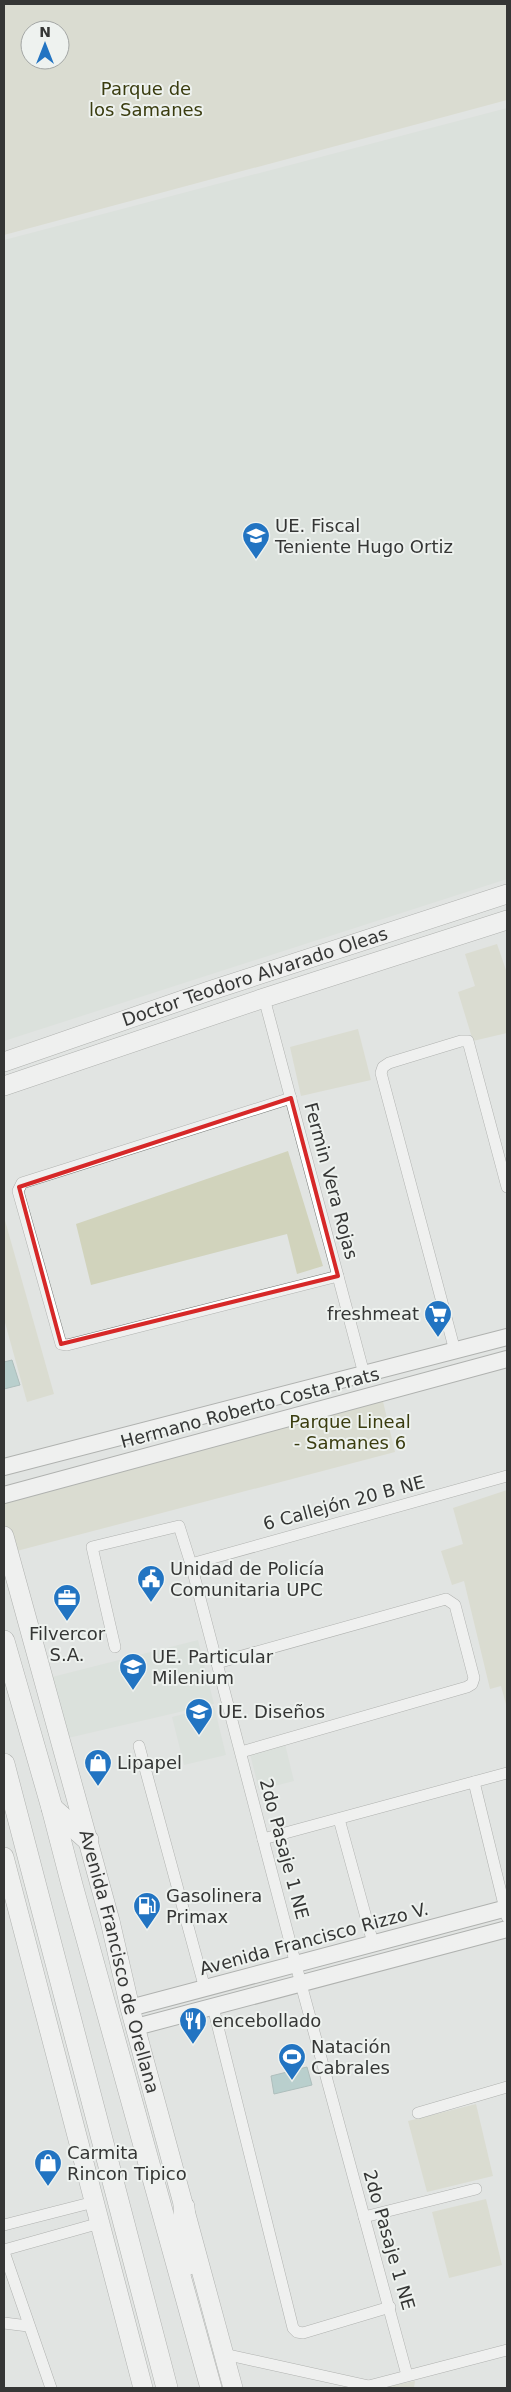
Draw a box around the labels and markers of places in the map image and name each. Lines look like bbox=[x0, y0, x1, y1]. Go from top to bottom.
place label: UE. Fiscal Teniente Hugo Ortiz bbox=[274, 515, 453, 557]
school or university icon: UE. Fiscal Teniente Hugo Ortiz bbox=[241, 521, 271, 560]
supermarket icon: freshmeat bbox=[423, 1299, 453, 1338]
place label: freshmeat bbox=[327, 1303, 419, 1324]
place label: Unidad de Policía Comunitaria UPC bbox=[170, 1558, 325, 1600]
public building icon: Unidad de Policía Comunitaria UPC bbox=[136, 1564, 166, 1603]
office icon: Filvercor S.A. bbox=[52, 1583, 82, 1622]
place label: Filvercor S.A. bbox=[29, 1623, 106, 1665]
place label: UE. Particular Milenium bbox=[152, 1646, 274, 1688]
school or university icon: UE. Particular Milenium bbox=[118, 1652, 148, 1691]
school or university icon: UE. Diseños bbox=[184, 1697, 214, 1736]
place label: UE. Diseños bbox=[218, 1701, 325, 1722]
shop icon: Lipapel bbox=[83, 1748, 113, 1787]
place label: Lipapel bbox=[117, 1752, 182, 1773]
place label: Gasolinera Primax bbox=[166, 1885, 262, 1927]
fuel station icon: Gasolinera Primax bbox=[132, 1891, 162, 1930]
restaurant icon: encebollado bbox=[178, 2006, 208, 2045]
place label: encebollado bbox=[212, 2010, 321, 2031]
place label: Natación Cabrales bbox=[311, 2036, 391, 2078]
sports icon: Natación Cabrales bbox=[277, 2042, 307, 2081]
place label: Carmita Rincon Tipico bbox=[67, 2142, 187, 2184]
shop icon: Carmita Rincon Tipico bbox=[33, 2148, 63, 2187]

